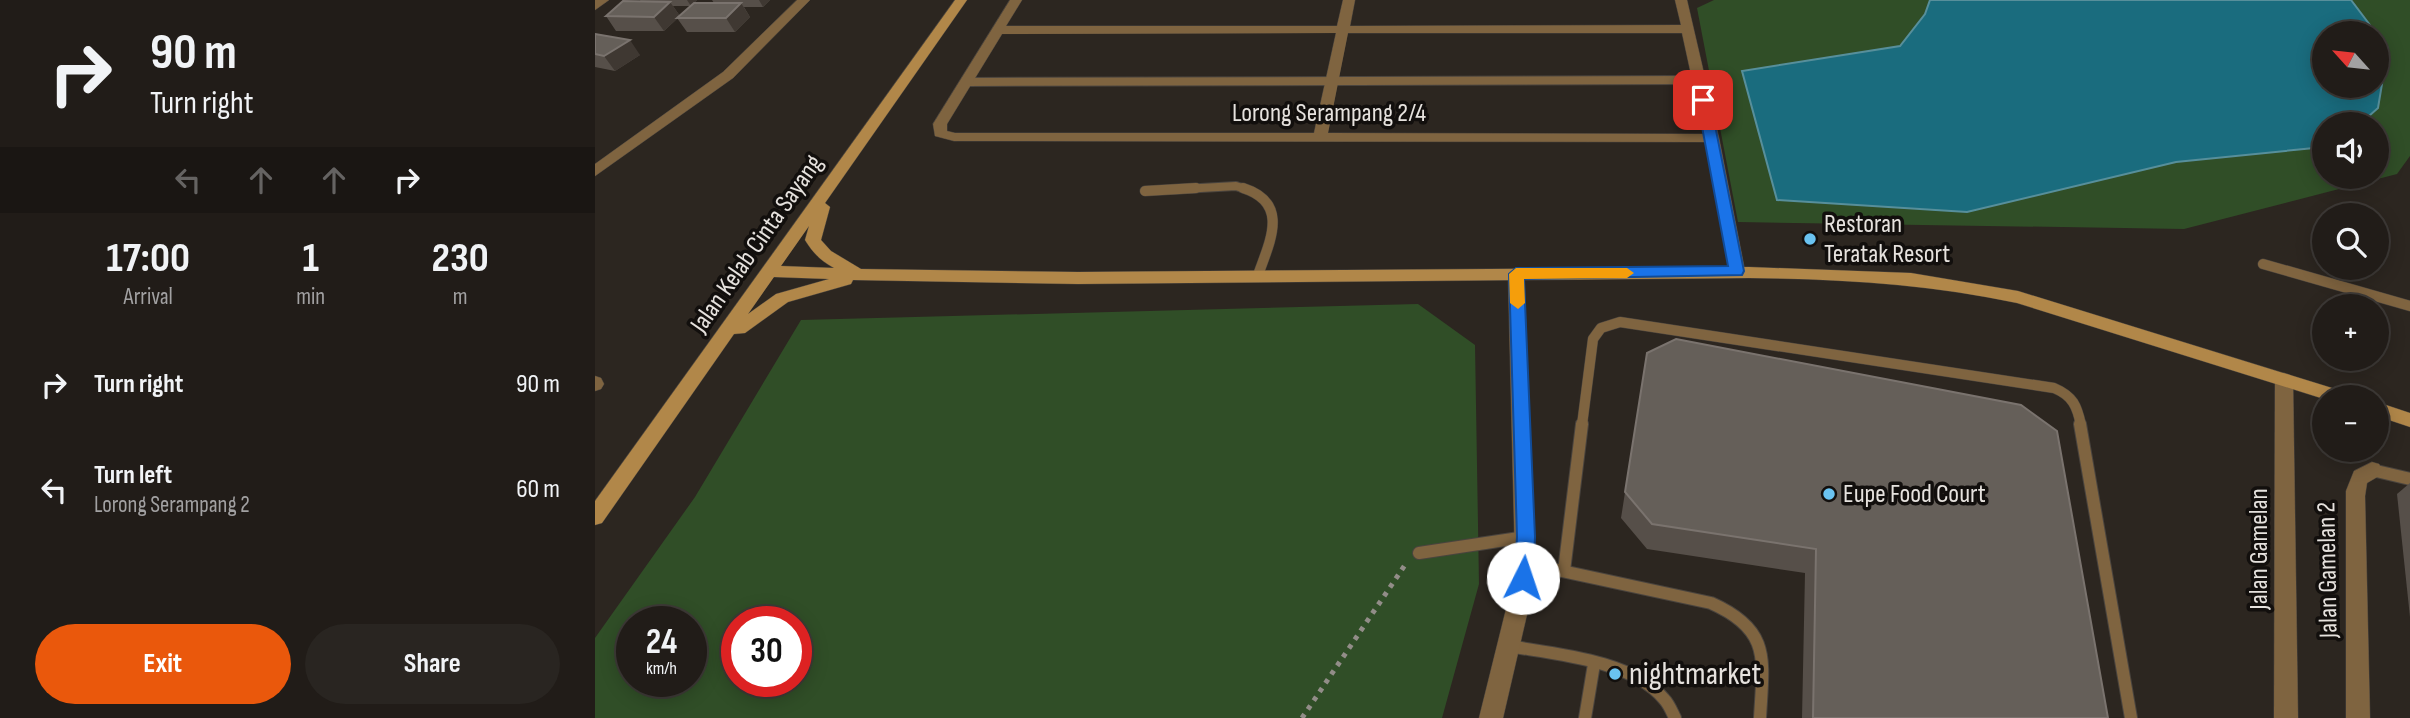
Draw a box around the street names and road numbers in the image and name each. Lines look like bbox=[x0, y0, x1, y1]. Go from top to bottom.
street label: Lorong Serampang 2/4 bbox=[1232, 98, 1426, 129]
street label: Jalan Kelab Cinta Sayang bbox=[684, 149, 830, 340]
street label: Jalan Gamelan bbox=[2244, 488, 2275, 611]
street label: Jalan Gamelan 2 bbox=[2311, 502, 2345, 639]

